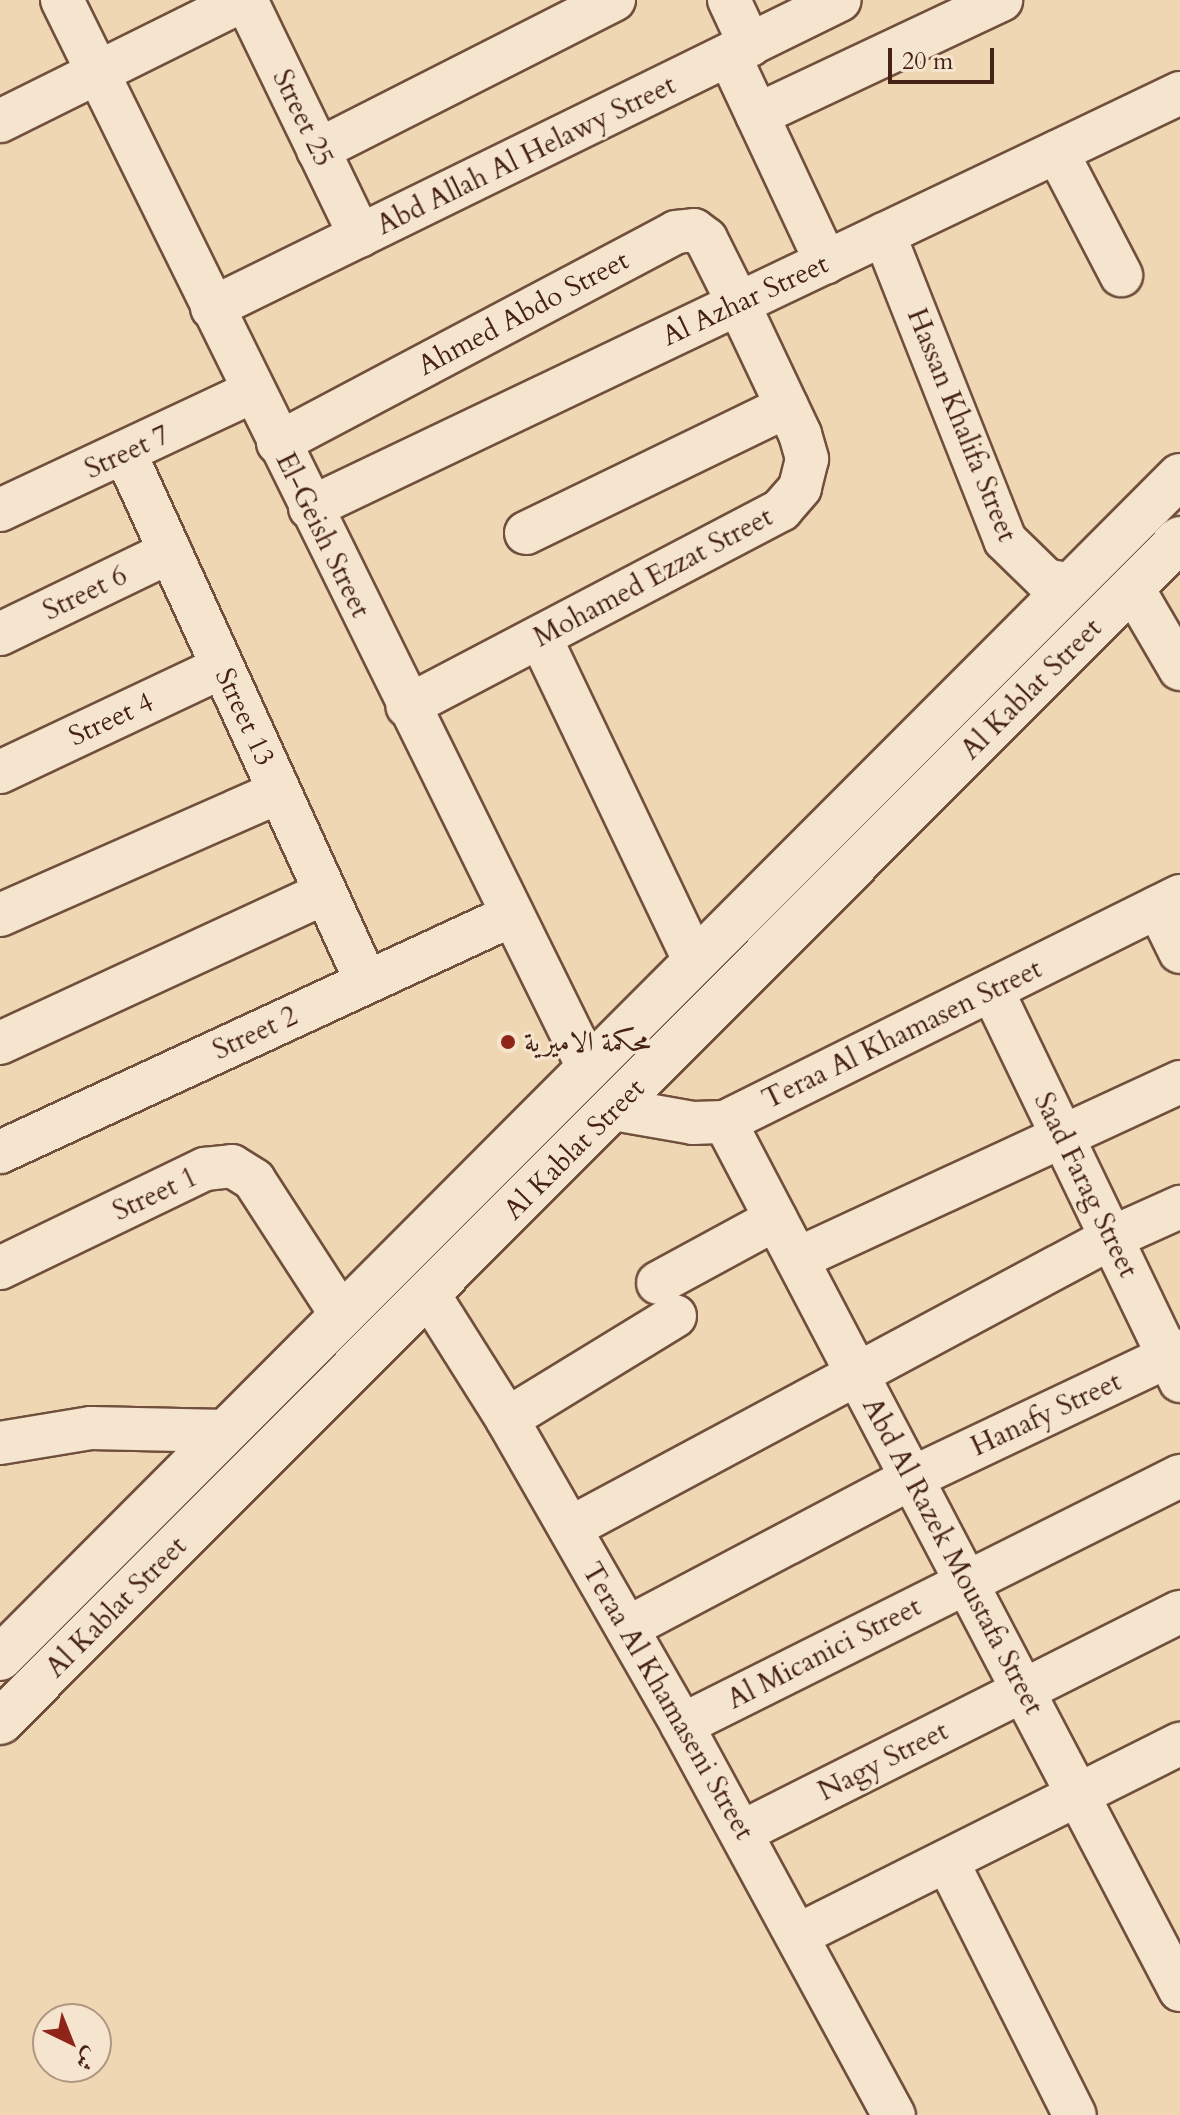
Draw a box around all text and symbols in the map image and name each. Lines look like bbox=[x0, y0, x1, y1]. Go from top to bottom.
scale bar bbox=[892, 32, 998, 82]
text: 20 m bbox=[902, 45, 953, 78]
street label: Street 25 bbox=[265, 64, 341, 172]
street label: Abd Allah Al Helawy Street bbox=[371, 68, 681, 242]
street label: Ahmed Abdo Street bbox=[412, 243, 634, 383]
street label: Al Azhar Street bbox=[657, 247, 833, 353]
street label: Hassan Khalifa Street bbox=[900, 303, 1024, 547]
street label: Street 7 bbox=[79, 418, 175, 486]
street label: El-Geish Street bbox=[269, 447, 377, 623]
street label: Mohamed Ezzat Street bbox=[528, 500, 778, 654]
street label: Street 6 bbox=[38, 558, 132, 628]
street label: Al Kablat Street bbox=[954, 612, 1108, 766]
street label: Street 13 bbox=[208, 663, 282, 771]
street label: Street 4 bbox=[63, 685, 159, 753]
street label: Teraa Al Khamasen Street bbox=[757, 952, 1047, 1116]
street label: Street 2 bbox=[207, 999, 303, 1067]
place label: محكمة الاميرية bbox=[524, 1025, 651, 1059]
marker: محكمة الاميرية bbox=[499, 1033, 517, 1051]
street label: Al Kablat Street bbox=[497, 1072, 651, 1226]
street label: Saad Farag Street bbox=[1027, 1087, 1145, 1283]
street label: Street 1 bbox=[107, 1160, 203, 1228]
street label: Hanafy Street bbox=[966, 1365, 1126, 1463]
street label: Abd Al Razek Moustafa Street bbox=[855, 1392, 1051, 1720]
street label: Al Kablat Street bbox=[39, 1530, 193, 1684]
street label: Teraa Al Khamaseni Street bbox=[575, 1556, 761, 1846]
street label: Al Micanici Street bbox=[721, 1590, 927, 1716]
street label: Nagy Street bbox=[812, 1714, 954, 1808]
north arrow bbox=[32, 2003, 112, 2083]
text: ش bbox=[69, 2041, 105, 2077]

